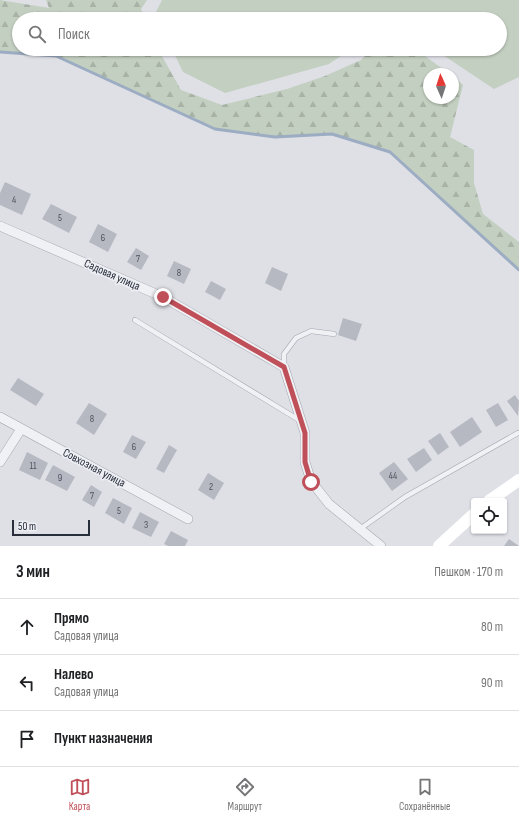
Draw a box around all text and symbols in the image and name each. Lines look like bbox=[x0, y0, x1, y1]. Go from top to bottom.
search box bbox=[12, 12, 507, 56]
icon: search bbox=[26, 23, 48, 45]
text: Поиск bbox=[58, 25, 90, 44]
north arrow bbox=[423, 68, 459, 104]
house number: 4 bbox=[12, 194, 16, 206]
house number: 5 bbox=[58, 212, 62, 224]
house number: 6 bbox=[101, 232, 105, 244]
house number: 7 bbox=[136, 253, 140, 265]
street label: Садовая улица bbox=[82, 256, 143, 294]
house number: 8 bbox=[177, 267, 181, 279]
route end bbox=[154, 288, 172, 306]
house number: 8 bbox=[90, 413, 94, 425]
house number: 6 bbox=[132, 441, 136, 453]
street label: Совхозная улица bbox=[60, 445, 128, 491]
house number: 11 bbox=[30, 460, 37, 472]
house number: 44 bbox=[389, 470, 397, 482]
house number: 9 bbox=[58, 472, 62, 484]
route start bbox=[302, 473, 320, 491]
house number: 2 bbox=[209, 481, 213, 493]
house number: 7 bbox=[90, 490, 94, 502]
map controls bbox=[471, 498, 507, 534]
button: locate bbox=[471, 498, 507, 534]
house number: 5 bbox=[117, 505, 121, 517]
scale bar bbox=[12, 518, 90, 537]
house number: 3 bbox=[144, 519, 148, 531]
text: 50 m bbox=[18, 520, 36, 533]
text: 3 мин bbox=[16, 562, 50, 582]
text: Пешком · 170 m bbox=[434, 564, 503, 580]
text: Прямо bbox=[54, 609, 89, 628]
icon: ahead bbox=[16, 616, 38, 638]
text: 80 m bbox=[481, 619, 503, 635]
text: Садовая улица bbox=[54, 628, 119, 644]
text: Налево bbox=[54, 665, 94, 684]
icon: left bbox=[16, 672, 38, 694]
text: 90 m bbox=[481, 675, 503, 691]
text: Садовая улица bbox=[54, 684, 119, 700]
icon: arrive bbox=[16, 728, 38, 750]
text: Пункт назначения bbox=[54, 729, 152, 748]
tab: Карта bbox=[69, 776, 91, 813]
tab: Маршрут bbox=[228, 776, 262, 813]
tab: Сохранённые bbox=[399, 776, 450, 813]

